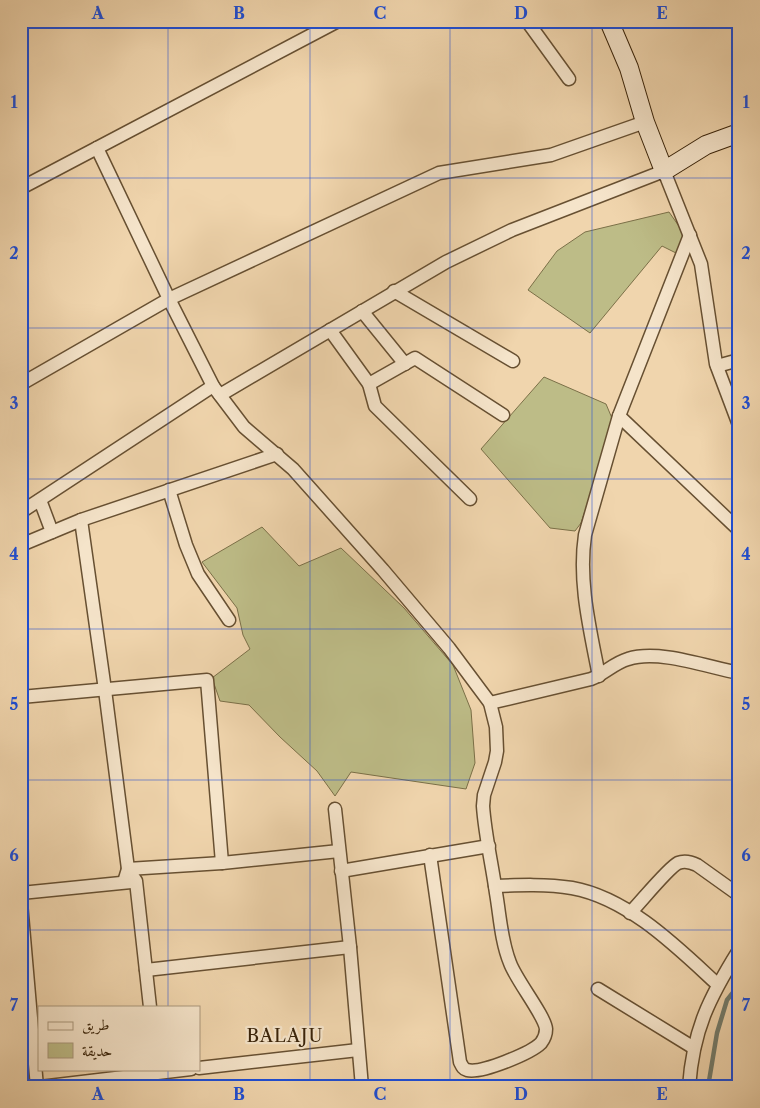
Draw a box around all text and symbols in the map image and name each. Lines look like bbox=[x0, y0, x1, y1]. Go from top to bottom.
text: A bbox=[91, 3, 105, 23]
text: B bbox=[233, 3, 245, 23]
text: C bbox=[374, 3, 386, 23]
text: D bbox=[514, 3, 528, 23]
text: E bbox=[656, 3, 668, 23]
text: 1 bbox=[10, 92, 18, 112]
text: 1 bbox=[742, 92, 750, 112]
text: 2 bbox=[9, 243, 19, 263]
text: 2 bbox=[741, 243, 751, 263]
text: 3 bbox=[9, 393, 19, 413]
text: 3 bbox=[741, 393, 751, 413]
text: 4 bbox=[9, 544, 19, 564]
text: 4 bbox=[741, 544, 751, 564]
text: 5 bbox=[10, 694, 19, 714]
text: 5 bbox=[742, 694, 751, 714]
text: 6 bbox=[9, 845, 19, 865]
text: 6 bbox=[741, 845, 751, 865]
text: 7 bbox=[10, 995, 19, 1015]
text: 7 bbox=[742, 995, 751, 1015]
legend bbox=[38, 1006, 200, 1070]
text: طريق bbox=[82, 1015, 109, 1035]
district label: BALAJU bbox=[247, 1025, 323, 1047]
text: حديقة bbox=[82, 1041, 112, 1060]
text: A bbox=[91, 1084, 105, 1104]
text: B bbox=[233, 1084, 245, 1104]
text: C bbox=[374, 1084, 386, 1104]
text: D bbox=[514, 1084, 528, 1104]
text: E bbox=[656, 1084, 668, 1104]

